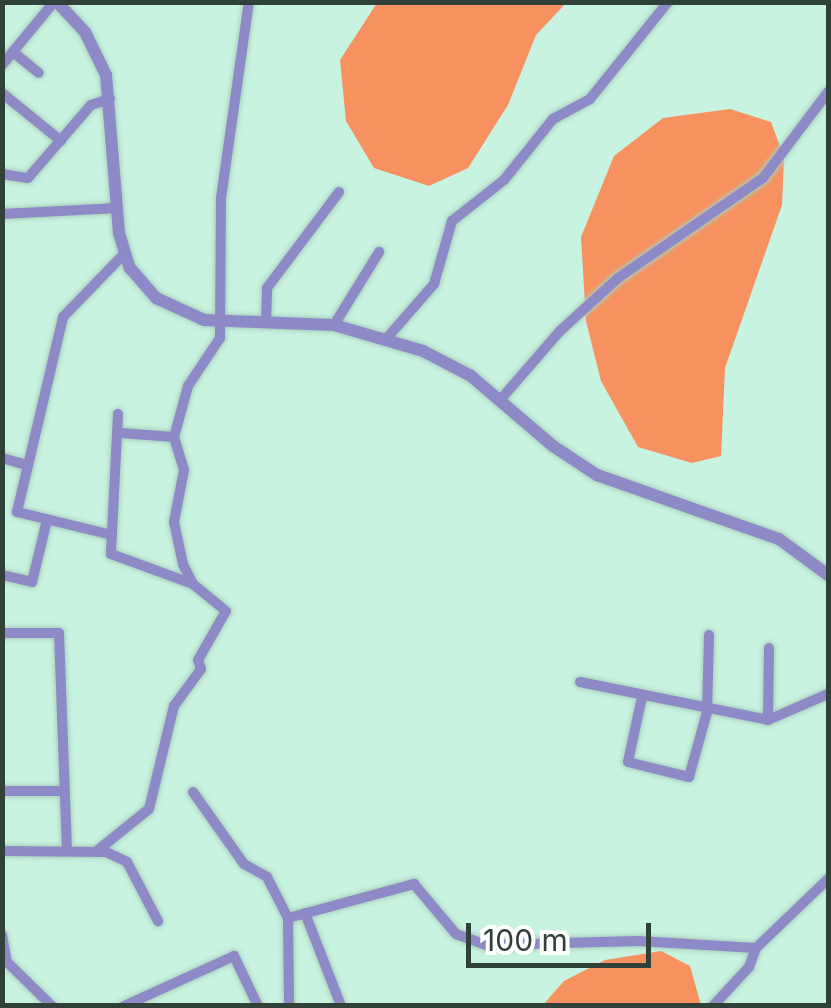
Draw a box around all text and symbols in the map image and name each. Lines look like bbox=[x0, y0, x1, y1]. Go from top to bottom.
scale bar bbox=[471, 903, 656, 965]
text: 100 m bbox=[483, 922, 568, 958]

